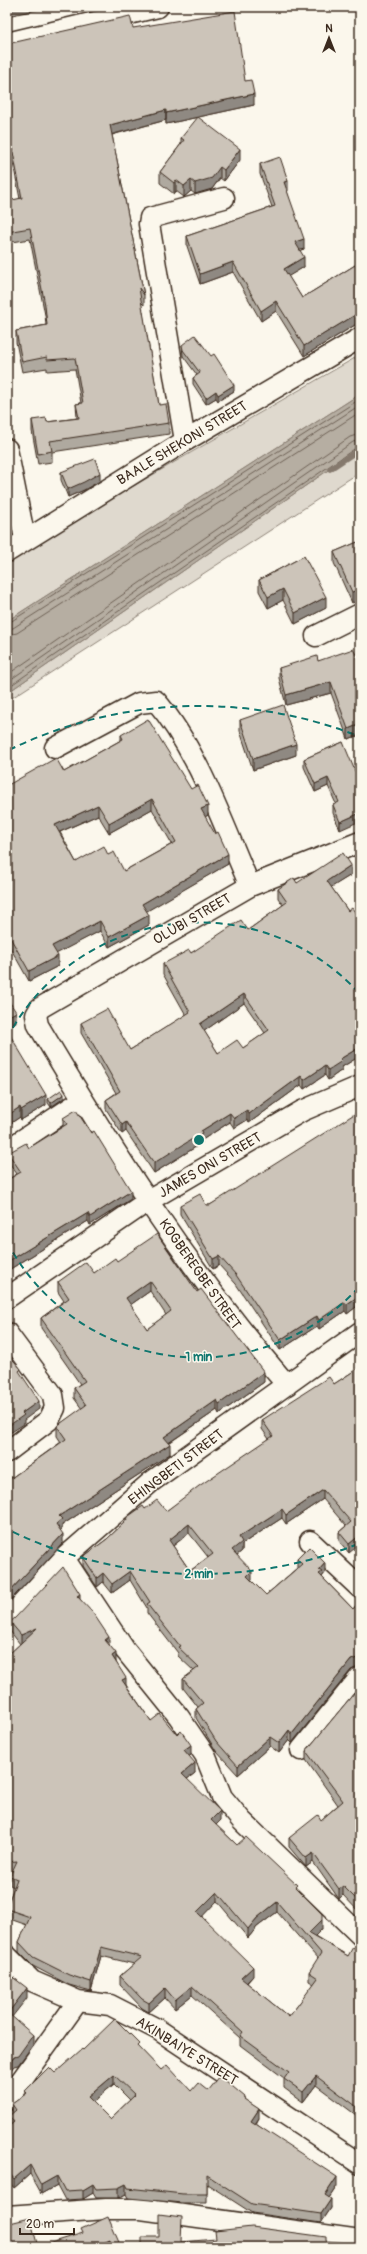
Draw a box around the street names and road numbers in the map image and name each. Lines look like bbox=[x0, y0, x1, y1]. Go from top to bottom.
street label: BAALE SHEKONI STREET bbox=[114, 397, 250, 489]
street label: OLUBI STREET bbox=[150, 890, 234, 948]
street label: JAMES ONI STREET bbox=[155, 1129, 265, 1201]
street label: KOGBEREGBE STREET bbox=[155, 1215, 245, 1333]
street label: EHINGBETI STREET bbox=[125, 1425, 227, 1508]
street label: AKINBAIYE STREET bbox=[133, 2013, 241, 2089]

